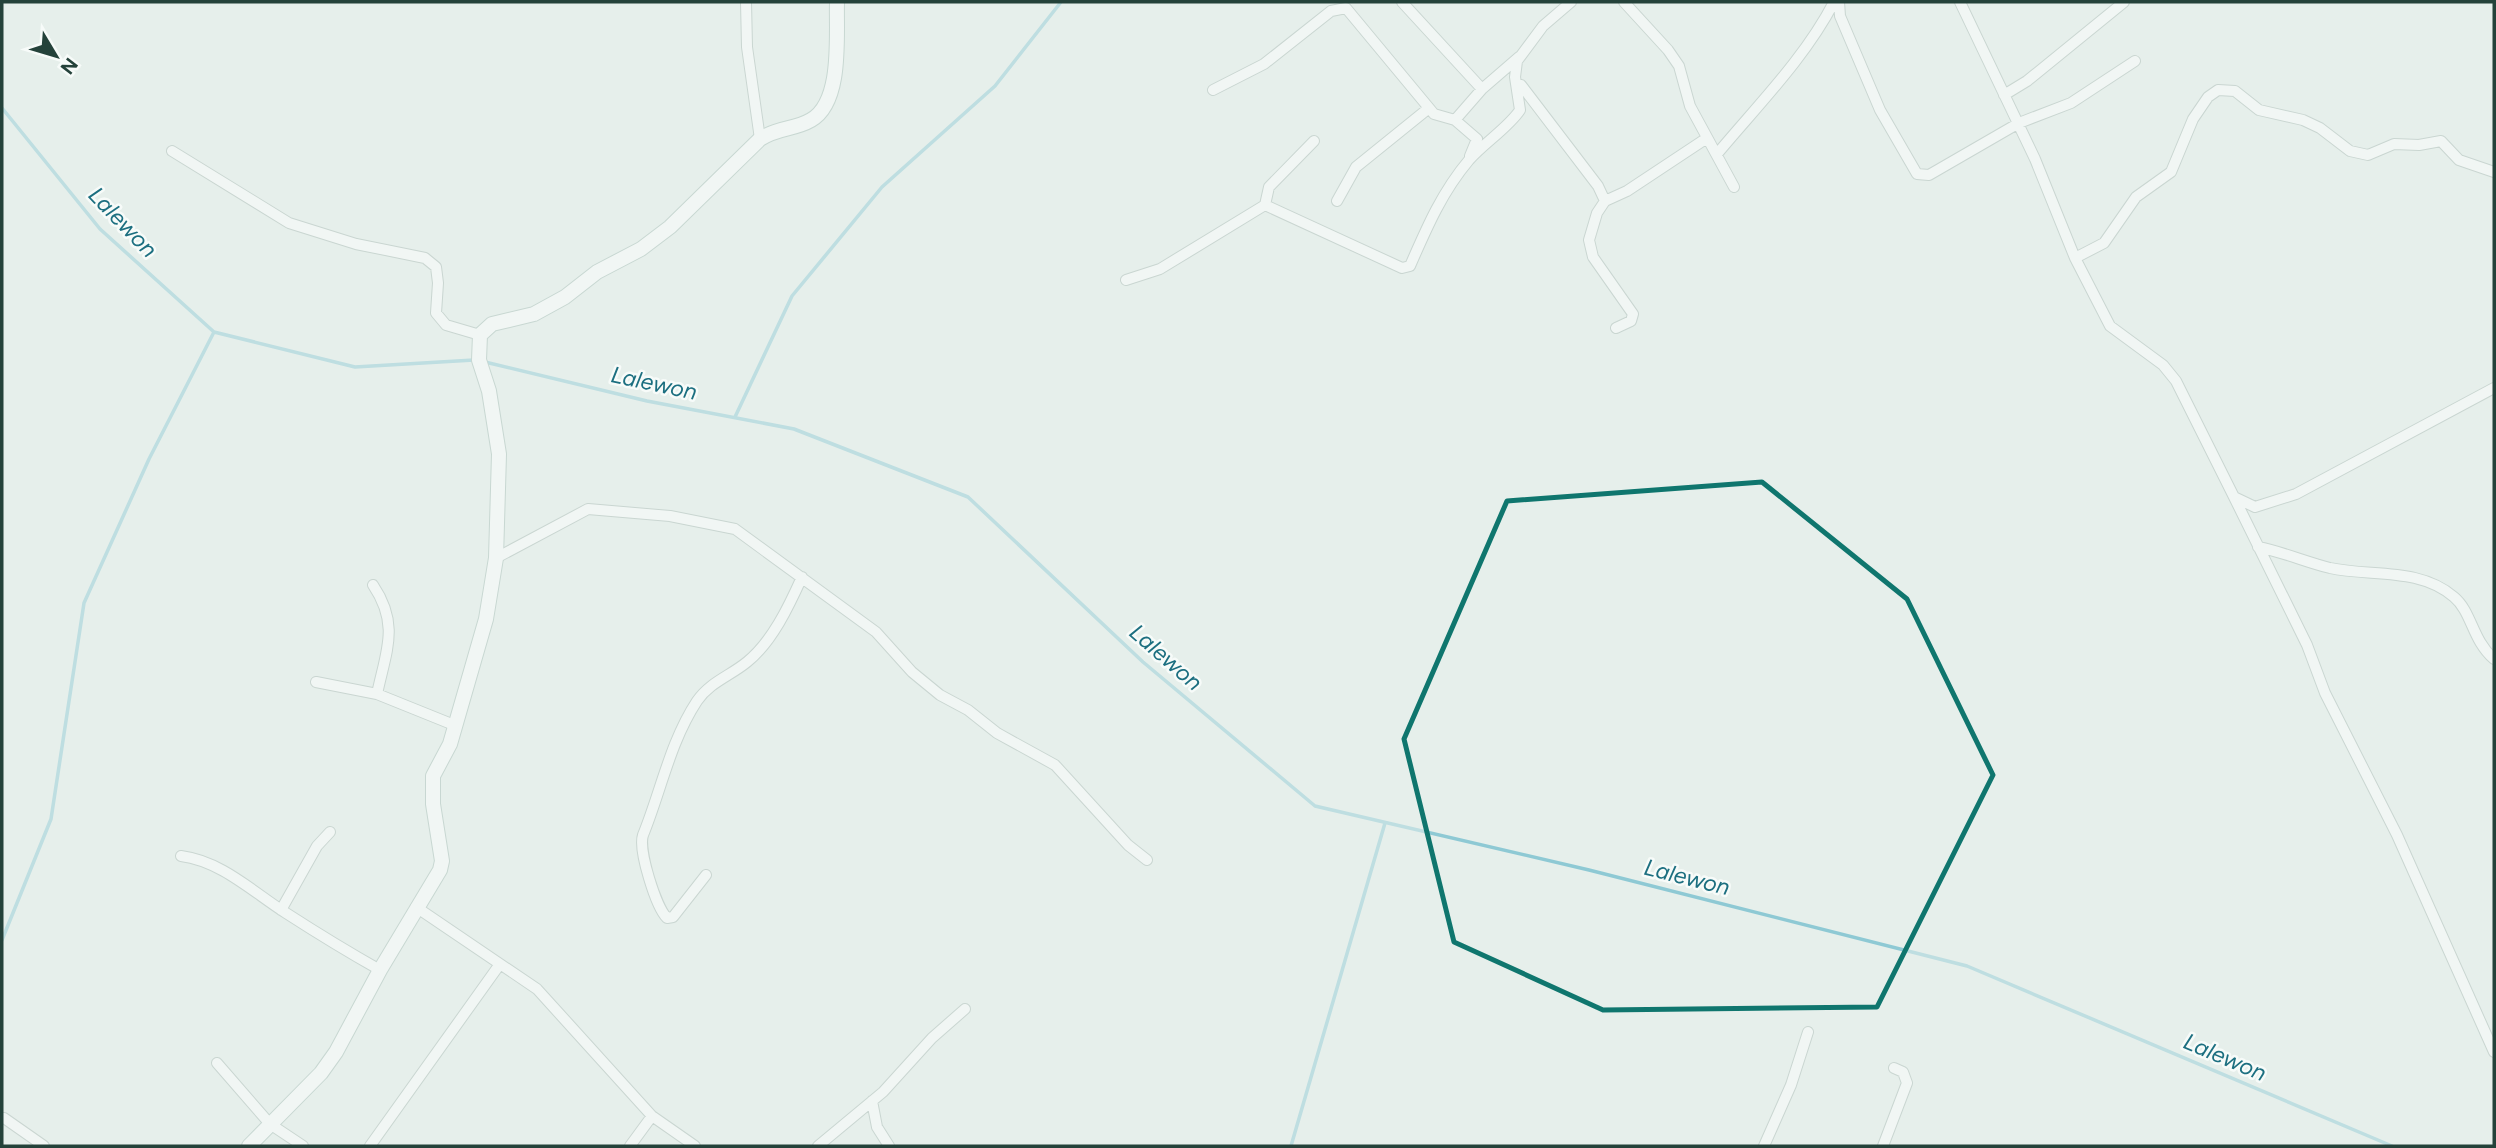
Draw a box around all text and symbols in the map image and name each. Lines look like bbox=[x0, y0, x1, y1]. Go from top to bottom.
north arrow bbox=[21, 21, 91, 91]
text: N bbox=[55, 53, 83, 79]
water label: Lalewon bbox=[83, 181, 163, 263]
water label: Lalewon bbox=[608, 360, 700, 406]
water label: Lalewon bbox=[1124, 618, 1208, 696]
water label: Lalewon bbox=[1641, 853, 1733, 901]
water label: Lalewon bbox=[2179, 1027, 2271, 1087]

